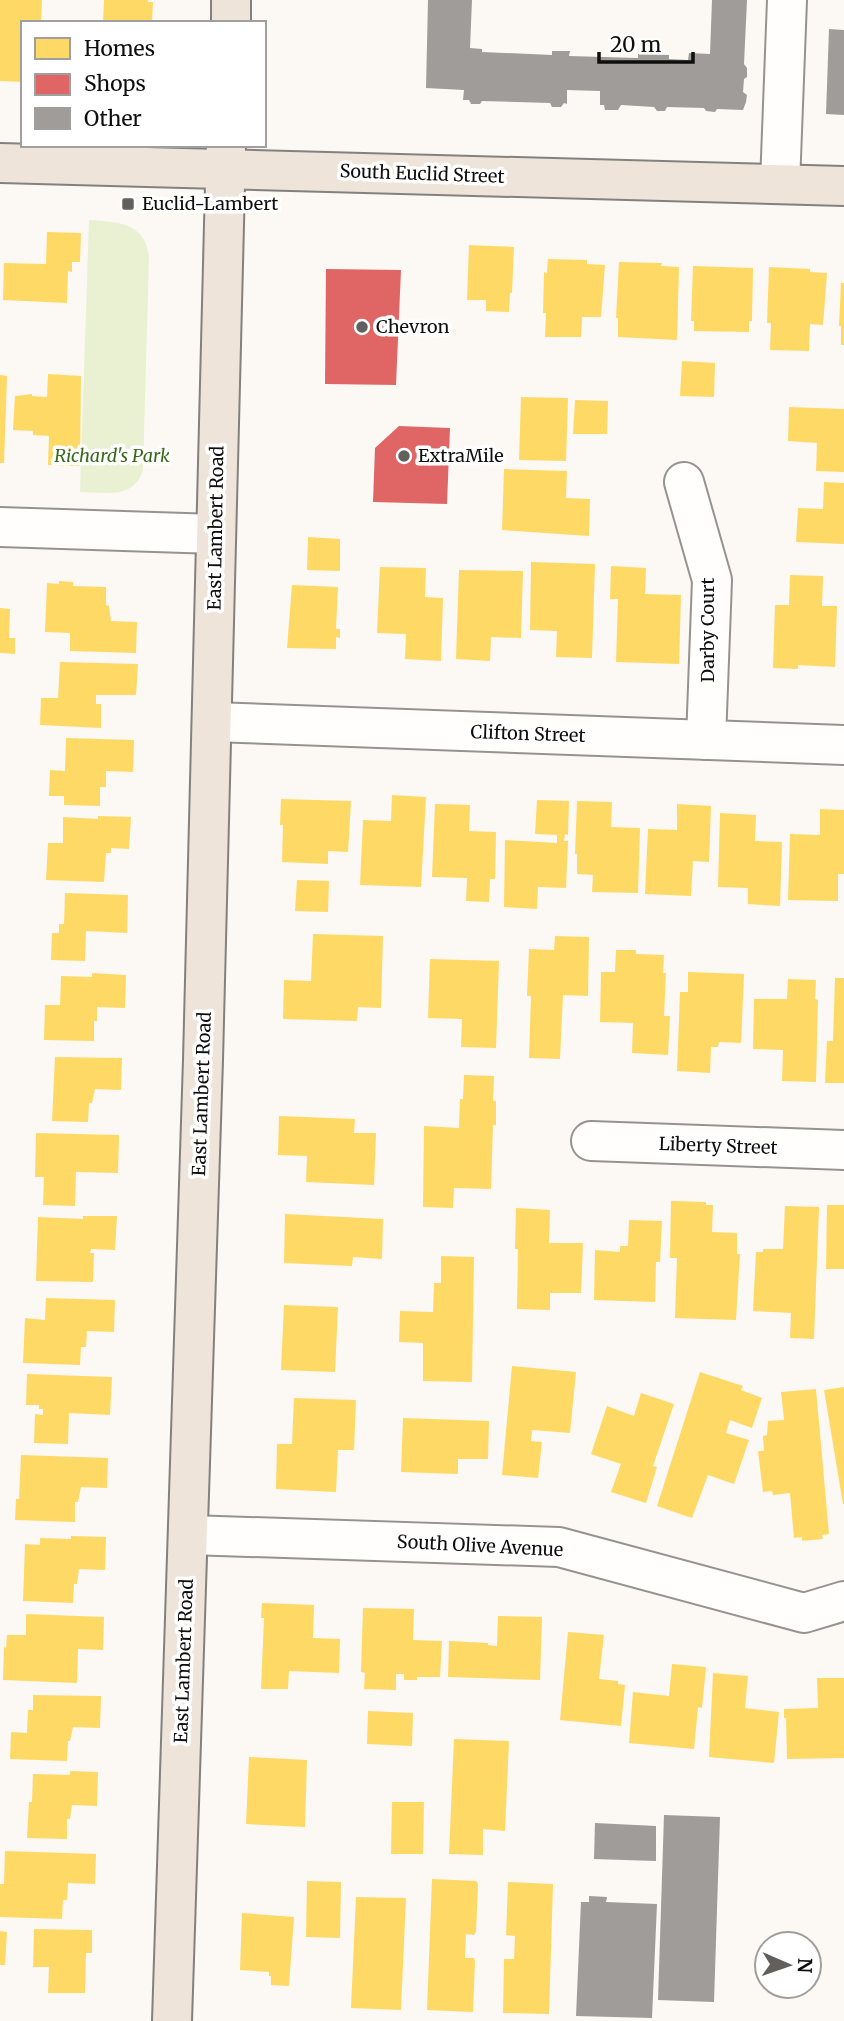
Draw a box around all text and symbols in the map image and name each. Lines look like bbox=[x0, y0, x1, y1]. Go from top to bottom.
legend bbox=[21, 21, 266, 147]
scale bar bbox=[599, 21, 694, 65]
text: 20 m bbox=[610, 31, 662, 58]
text: Homes bbox=[84, 35, 155, 62]
text: Shops bbox=[84, 70, 146, 97]
text: Other bbox=[84, 105, 142, 132]
street label: South Euclid Street bbox=[339, 159, 505, 188]
place label: Euclid-Lambert bbox=[142, 192, 278, 215]
marker: Euclid-Lambert bbox=[120, 196, 136, 212]
place label: Chevron bbox=[376, 315, 450, 338]
marker: Chevron bbox=[354, 319, 370, 335]
park label: Richard's Park bbox=[54, 444, 170, 467]
place label: ExtraMile bbox=[418, 444, 504, 467]
street label: East Lambert Road bbox=[203, 445, 228, 611]
marker: ExtraMile bbox=[396, 448, 412, 464]
street label: Darby Court bbox=[696, 578, 719, 682]
street label: Clifton Street bbox=[470, 720, 586, 747]
street label: East Lambert Road bbox=[187, 1011, 216, 1177]
street label: Liberty Street bbox=[658, 1132, 778, 1159]
street label: South Olive Avenue bbox=[396, 1530, 564, 1561]
street label: East Lambert Road bbox=[169, 1578, 198, 1744]
north arrow bbox=[753, 1930, 823, 2000]
text: N bbox=[793, 1958, 817, 1974]

